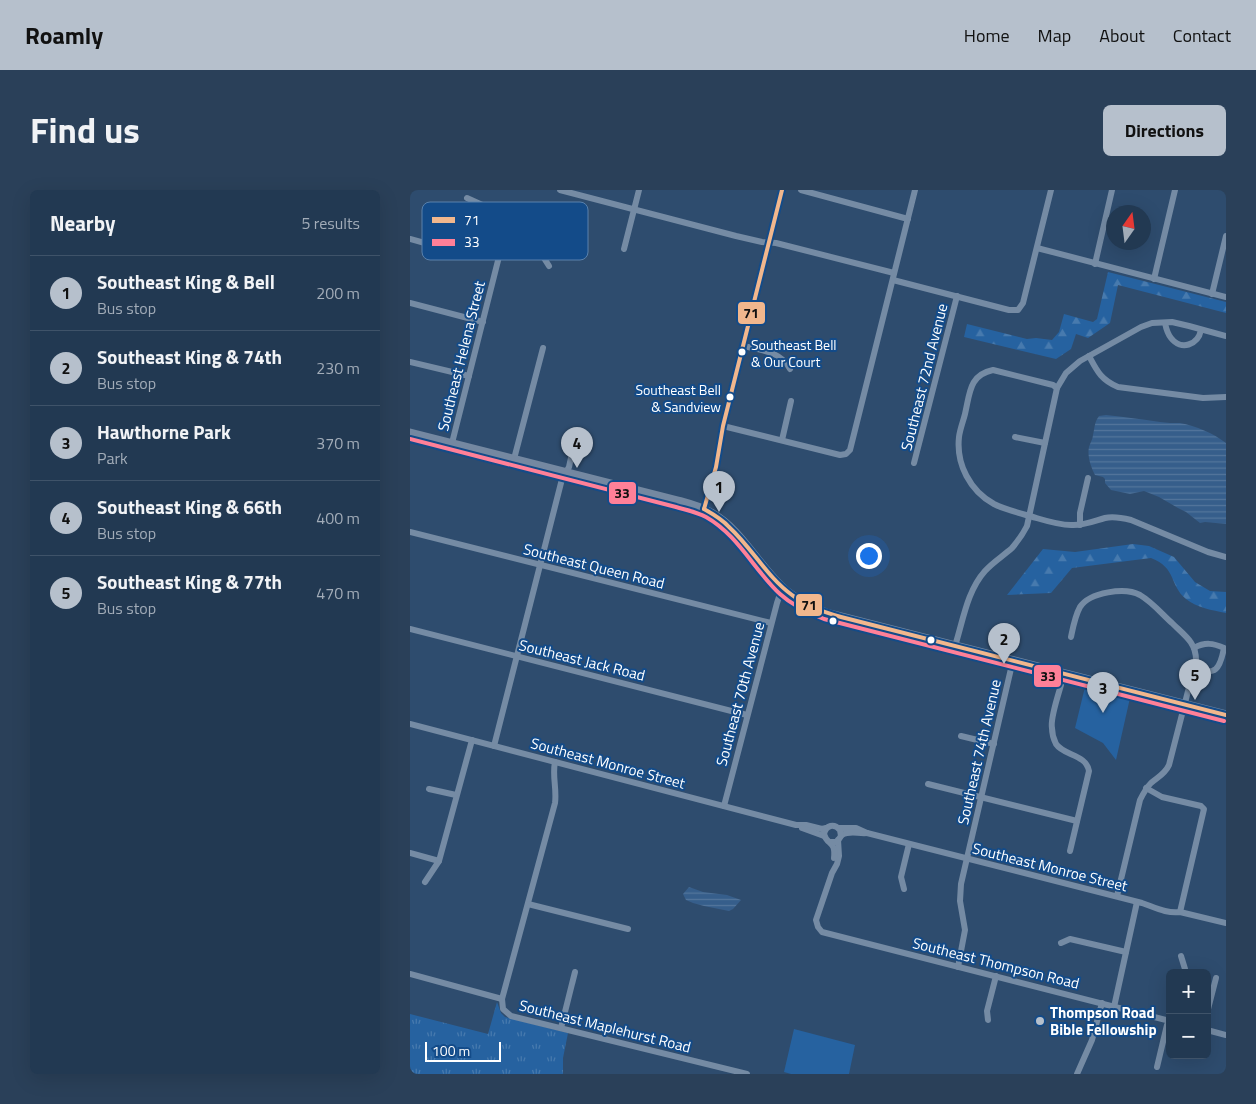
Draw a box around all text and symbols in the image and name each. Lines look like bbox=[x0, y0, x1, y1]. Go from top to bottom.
text: Roamly bbox=[25, 17, 103, 53]
text: Home bbox=[964, 22, 1010, 49]
text: Map bbox=[1038, 22, 1071, 49]
text: About bbox=[1099, 22, 1145, 49]
text: Contact bbox=[1173, 22, 1231, 49]
text: Find us bbox=[30, 103, 140, 157]
button: Directions bbox=[1103, 105, 1226, 156]
legend bbox=[422, 202, 588, 260]
north arrow bbox=[1106, 205, 1151, 250]
text: Nearby bbox=[50, 207, 115, 239]
text: 71 bbox=[464, 209, 480, 230]
text: 5 results bbox=[301, 211, 360, 235]
text: 33 bbox=[464, 231, 480, 252]
text: Southeast King & Bell bbox=[97, 267, 275, 296]
street label: Southeast Helena Street bbox=[431, 278, 491, 434]
text: 1 bbox=[62, 281, 70, 305]
text: 200 m bbox=[316, 281, 360, 305]
text: Bus stop bbox=[97, 296, 156, 320]
line badge: 71 bbox=[737, 301, 766, 325]
street label: Southeast 72nd Avenue bbox=[895, 301, 953, 453]
text: 71 bbox=[743, 302, 759, 323]
place label: Southeast Bell & Our Court bbox=[751, 334, 837, 372]
text: Southeast King & 74th bbox=[97, 342, 282, 371]
marker: Southeast Bell & Our Court bbox=[737, 347, 747, 357]
text: 2 bbox=[62, 356, 70, 380]
text: 230 m bbox=[316, 356, 360, 380]
text: Bus stop bbox=[97, 371, 156, 395]
place label: Southeast Bell & Sandview bbox=[635, 379, 721, 417]
marker: Southeast Bell & Sandview bbox=[725, 392, 735, 402]
text: Hawthorne Park bbox=[97, 417, 231, 446]
pin: 4 bbox=[561, 427, 593, 468]
text: 3 bbox=[62, 431, 70, 455]
text: 370 m bbox=[316, 431, 360, 455]
text: Park bbox=[97, 446, 128, 470]
pin: 1 bbox=[703, 471, 735, 512]
line badge: 33 bbox=[608, 481, 637, 505]
text: 33 bbox=[614, 482, 630, 503]
text: Southeast King & 66th bbox=[97, 492, 282, 521]
text: 4 bbox=[62, 506, 70, 530]
text: 400 m bbox=[316, 506, 360, 530]
text: Bus stop bbox=[97, 521, 156, 545]
street label: Southeast Queen Road bbox=[521, 537, 667, 595]
your location bbox=[856, 543, 882, 569]
text: Southeast King & 77th bbox=[97, 567, 282, 596]
text: 5 bbox=[62, 581, 70, 605]
text: 470 m bbox=[316, 581, 360, 605]
line badge: 71 bbox=[795, 593, 823, 617]
text: 71 bbox=[801, 594, 817, 615]
text: Bus stop bbox=[97, 596, 156, 620]
unlabelled marker bbox=[828, 616, 838, 626]
street label: Southeast 70th Avenue bbox=[710, 619, 770, 769]
pin: 2 bbox=[988, 623, 1020, 664]
street label: Southeast Jack Road bbox=[516, 633, 648, 687]
unlabelled marker bbox=[926, 635, 936, 645]
pin: 5 bbox=[1179, 659, 1211, 700]
line badge: 33 bbox=[1033, 664, 1062, 688]
text: 33 bbox=[1040, 665, 1056, 686]
pin: 3 bbox=[1087, 672, 1119, 713]
street label: Southeast 74th Avenue bbox=[951, 677, 1007, 827]
street label: Southeast Monroe Street bbox=[528, 731, 688, 795]
street label: Southeast Monroe Street bbox=[970, 837, 1131, 898]
street label: Southeast Thompson Road bbox=[910, 931, 1082, 995]
map controls bbox=[1166, 969, 1211, 1059]
button: + bbox=[1166, 969, 1211, 1014]
street label: Southeast Maplehurst Road bbox=[517, 994, 693, 1058]
place label: Thompson Road Bible Fellowship bbox=[1050, 1001, 1157, 1041]
button: − bbox=[1166, 1014, 1211, 1059]
marker: Thompson Road Bible Fellowship bbox=[1034, 1015, 1046, 1027]
scale bar bbox=[425, 1039, 501, 1062]
text: 100 m bbox=[432, 1040, 470, 1061]

